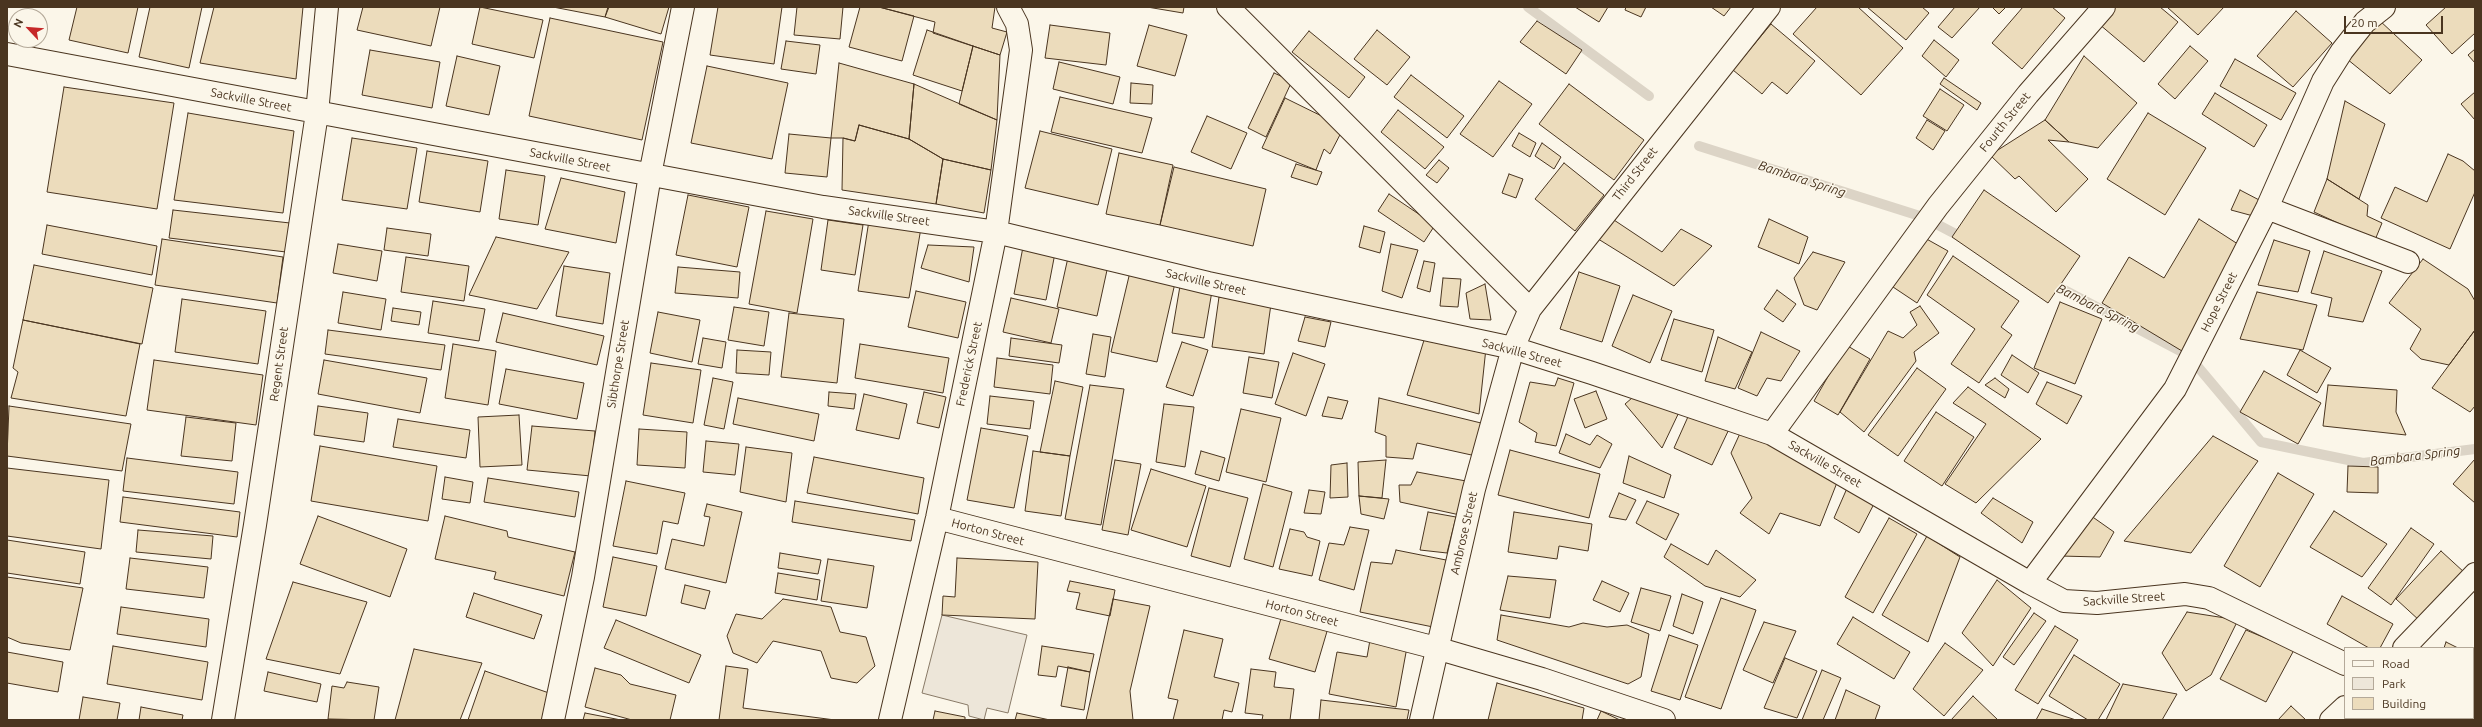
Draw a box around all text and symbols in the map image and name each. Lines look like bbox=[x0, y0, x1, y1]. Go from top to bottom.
north arrow bbox=[8, 8, 48, 48]
scale bar bbox=[2346, 8, 2445, 34]
text: 20 m bbox=[2351, 16, 2378, 29]
text: N bbox=[11, 17, 25, 30]
street label: Sackville Street bbox=[209, 85, 293, 115]
street label: Fourth Street bbox=[1977, 89, 2033, 155]
street label: Third Street bbox=[1610, 144, 1660, 204]
street label: Sackville Street bbox=[528, 145, 612, 175]
water label: Bambara Spring bbox=[1756, 158, 1848, 200]
street label: Sackville Street bbox=[847, 203, 931, 229]
street label: Sackville Street bbox=[1164, 266, 1248, 298]
street label: Hope Street bbox=[2198, 270, 2240, 334]
water label: Bambara Spring bbox=[2054, 280, 2142, 336]
street label: Sibthorpe Street bbox=[604, 319, 632, 409]
street label: Frederick Street bbox=[953, 320, 985, 408]
street label: Regent Street bbox=[267, 326, 291, 402]
street label: Sackville Street bbox=[1481, 335, 1563, 371]
street label: Sackville Street bbox=[1786, 437, 1864, 491]
water label: Bambara Spring bbox=[2369, 443, 2461, 469]
street label: Ambrose Street bbox=[1447, 490, 1481, 576]
street label: Horton Street bbox=[950, 515, 1026, 549]
street label: Sackville Street bbox=[2083, 589, 2165, 609]
street label: Horton Street bbox=[1264, 596, 1340, 630]
legend bbox=[2344, 647, 2474, 719]
text: Road bbox=[2382, 657, 2410, 670]
text: Park bbox=[2382, 677, 2406, 690]
text: Building bbox=[2382, 697, 2426, 710]

